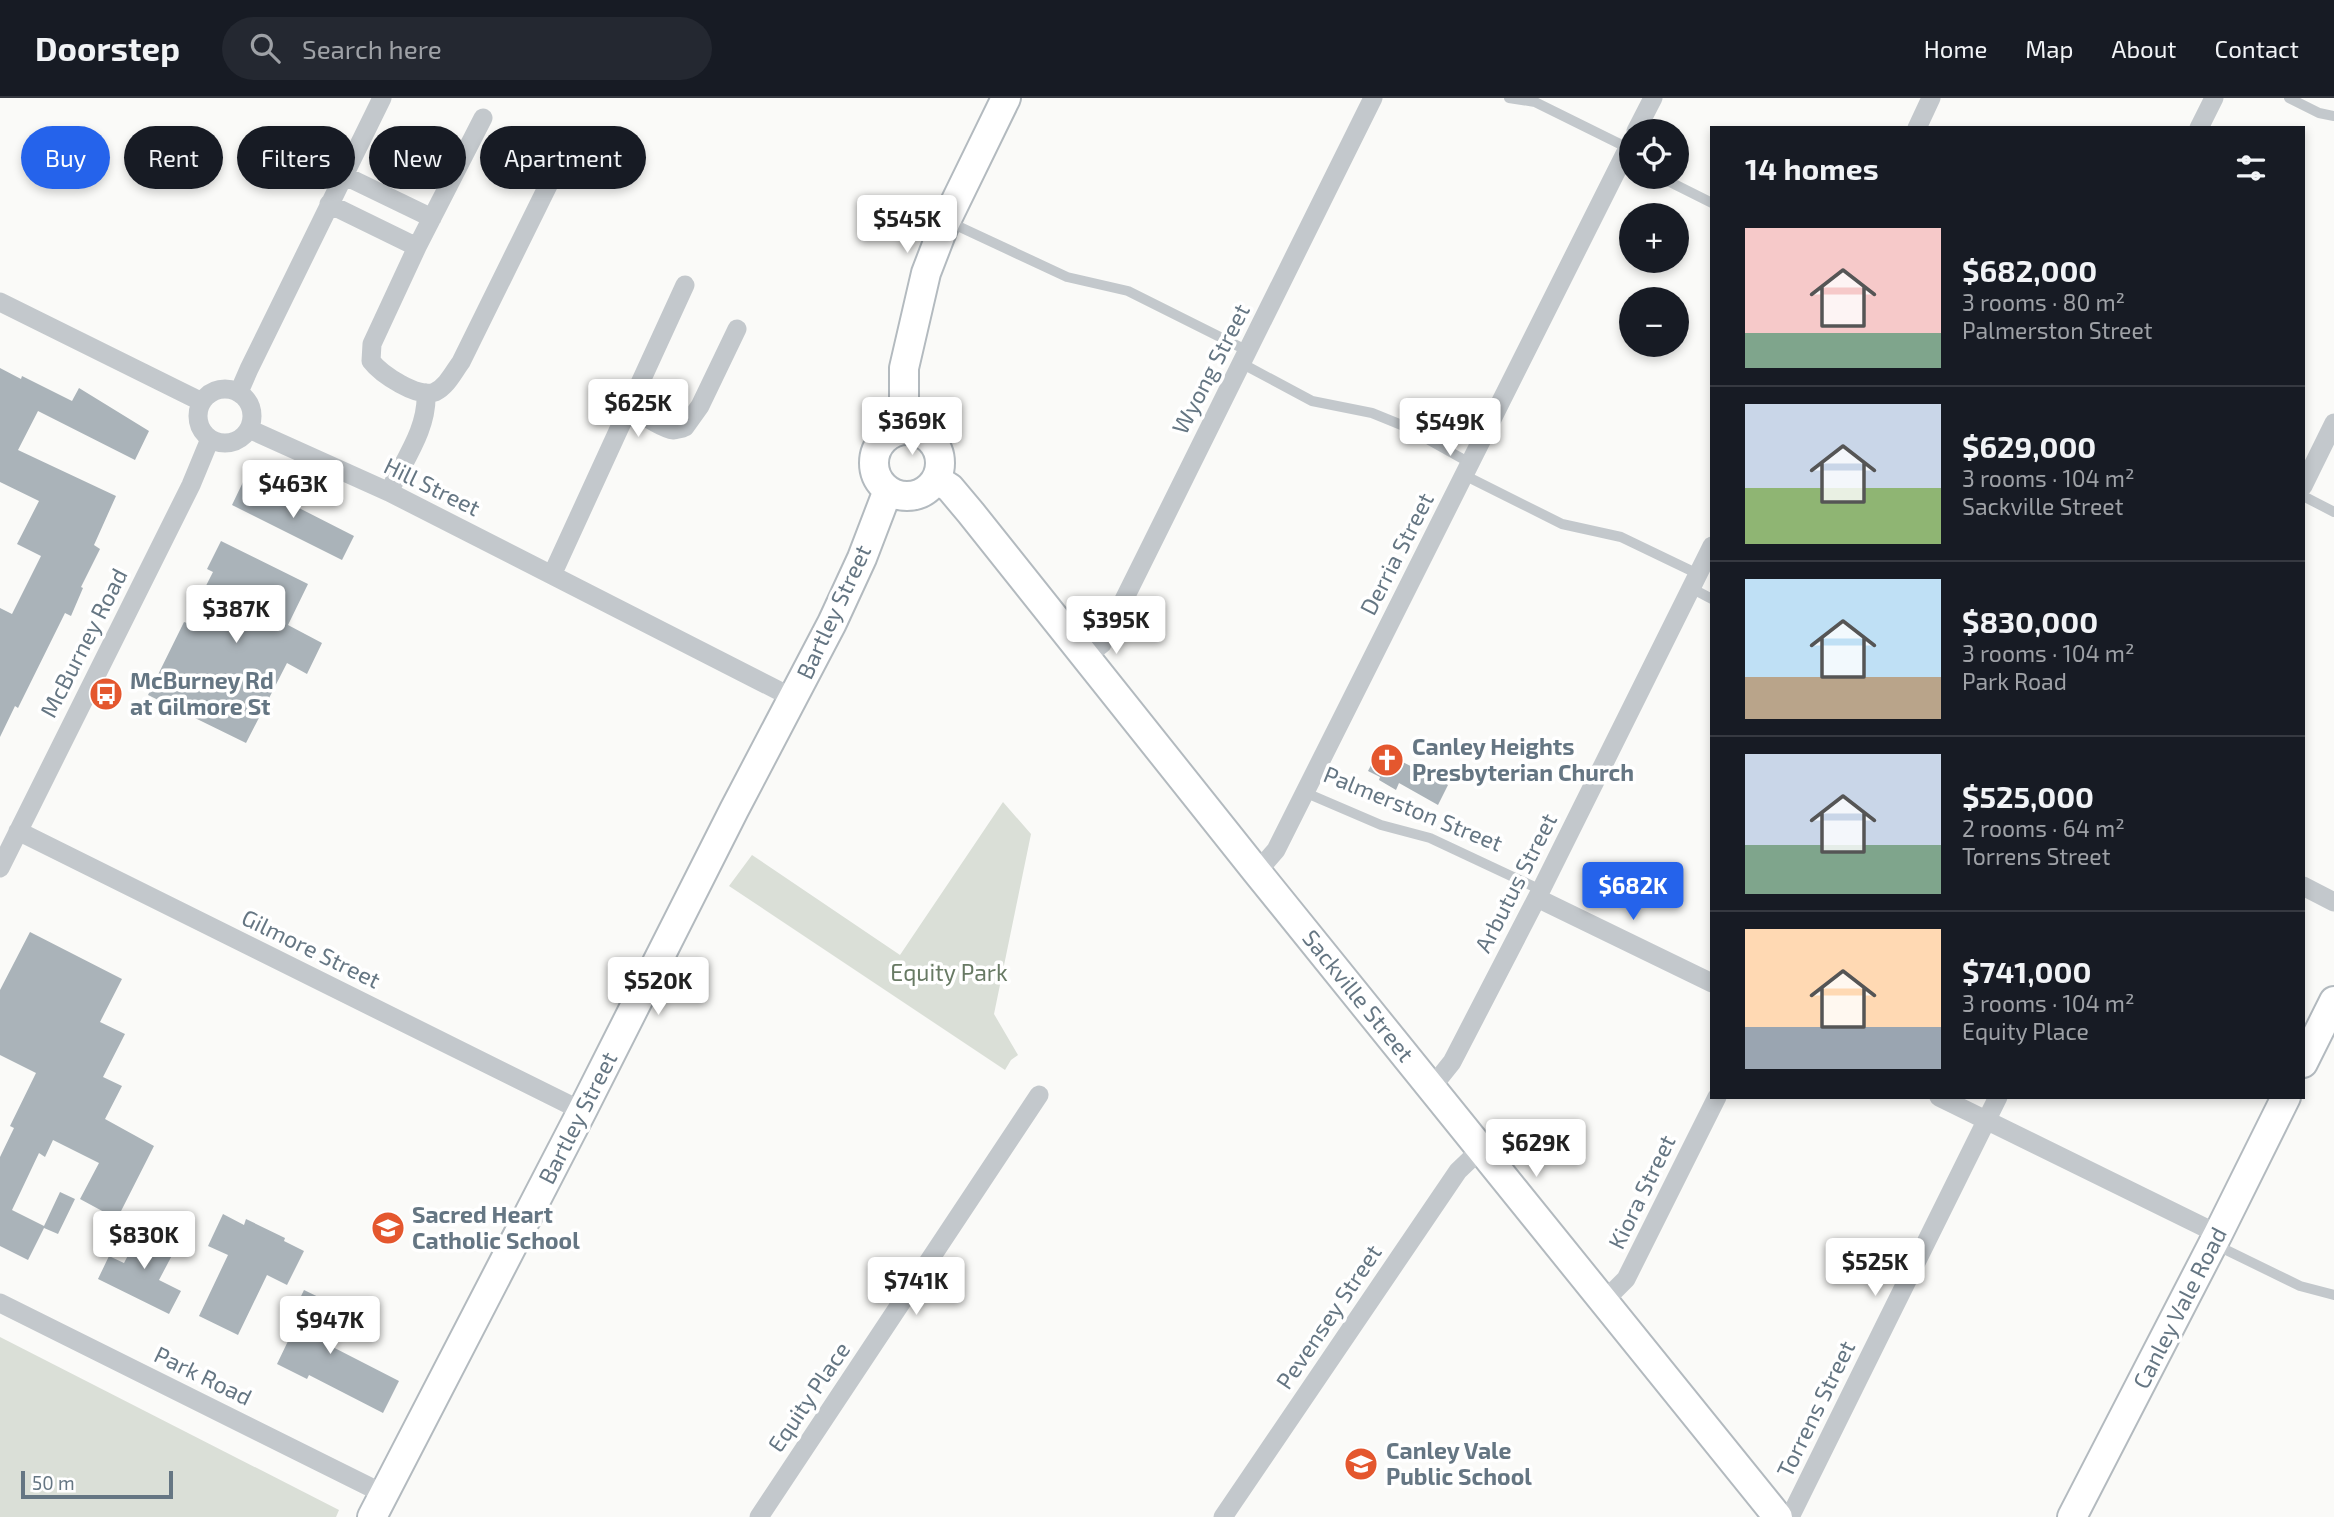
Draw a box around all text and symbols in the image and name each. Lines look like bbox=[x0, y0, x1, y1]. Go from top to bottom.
search box bbox=[222, 17, 712, 80]
text: Doorstep bbox=[35, 28, 180, 68]
icon: search bbox=[246, 29, 284, 67]
text: Search here bbox=[302, 33, 442, 64]
text: Home bbox=[1924, 34, 1987, 63]
text: Map bbox=[2025, 34, 2073, 63]
text: About bbox=[2111, 34, 2177, 63]
text: Contact bbox=[2215, 34, 2299, 63]
map controls bbox=[1619, 119, 1689, 357]
button: locate bbox=[1619, 119, 1689, 189]
chip: Buy bbox=[21, 126, 110, 189]
chip: Rent bbox=[124, 126, 223, 189]
chip: Filters bbox=[237, 126, 355, 189]
chip: New bbox=[369, 126, 466, 189]
chip: Apartment bbox=[480, 126, 646, 189]
icon: filters bbox=[2232, 149, 2270, 187]
text: 14 homes bbox=[1745, 150, 1879, 186]
pin: $545K bbox=[858, 195, 956, 255]
button: + bbox=[1619, 203, 1689, 273]
text: $545K bbox=[873, 204, 941, 232]
text: $682,000 bbox=[1962, 252, 2097, 288]
icon: home bbox=[1801, 256, 1885, 340]
button: − bbox=[1619, 287, 1689, 357]
text: 3 rooms · 80 m² bbox=[1962, 288, 2125, 316]
street label: Wyong Street bbox=[1165, 299, 1255, 438]
text: Palmerston Street bbox=[1962, 316, 2153, 344]
pin: $625K bbox=[589, 380, 687, 439]
text: $625K bbox=[604, 388, 672, 416]
pin: $369K bbox=[863, 398, 961, 457]
pin: $549K bbox=[1401, 398, 1499, 458]
text: $369K bbox=[878, 406, 946, 434]
text: $549K bbox=[1416, 407, 1484, 435]
text: $629,000 bbox=[1962, 428, 2096, 464]
icon: home bbox=[1801, 432, 1885, 516]
street label: Hill Street bbox=[380, 451, 485, 521]
pin: $463K bbox=[244, 460, 342, 520]
text: 3 rooms · 104 m² bbox=[1962, 464, 2134, 492]
text: $463K bbox=[258, 469, 328, 497]
street label: Derria Street bbox=[1353, 488, 1439, 619]
text: Sackville Street bbox=[1962, 492, 2123, 520]
street label: Bartley Street bbox=[790, 540, 876, 683]
street label: McBurney Road bbox=[34, 563, 133, 722]
pin: $387K bbox=[187, 586, 285, 645]
text: $387K bbox=[202, 594, 270, 622]
pin: $395K bbox=[1067, 596, 1165, 656]
text: $830,000 bbox=[1962, 603, 2098, 639]
text: $395K bbox=[1082, 605, 1150, 633]
icon: home bbox=[1801, 607, 1885, 691]
text: 3 rooms · 104 m² bbox=[1962, 639, 2134, 667]
place label: McBurney Rd at Gilmore St bbox=[130, 666, 274, 720]
text: Park Road bbox=[1962, 667, 2067, 695]
bus stop icon: McBurney Rd at Gilmore St bbox=[87, 675, 125, 713]
place label: Canley Heights Presbyterian Church bbox=[1412, 732, 1634, 786]
church icon: Canley Heights Presbyterian Church bbox=[1368, 741, 1406, 779]
street label: Palmerston Street bbox=[1320, 759, 1507, 857]
text: $525,000 bbox=[1962, 778, 2094, 814]
icon: home bbox=[1801, 782, 1885, 866]
street label: Arbutus Street bbox=[1468, 808, 1562, 957]
text: 2 rooms · 64 m² bbox=[1962, 814, 2125, 842]
text: Torrens Street bbox=[1962, 842, 2110, 870]
pin: $682K bbox=[1584, 862, 1682, 922]
text: $682K bbox=[1598, 871, 1668, 899]
street label: Gilmore Street bbox=[238, 903, 385, 994]
street label: Sackville Street bbox=[1297, 924, 1421, 1067]
text: $741,000 bbox=[1962, 953, 2091, 989]
icon: home bbox=[1801, 957, 1885, 1041]
pin: $520K bbox=[609, 958, 707, 1017]
park label: Equity Park bbox=[890, 958, 1008, 986]
text: $520K bbox=[624, 966, 692, 994]
text: 3 rooms · 104 m² bbox=[1962, 989, 2134, 1017]
text: Equity Place bbox=[1962, 1017, 2089, 1045]
street label: Bartley Street bbox=[532, 1047, 623, 1188]
pin: $629K bbox=[1487, 1119, 1585, 1179]
text: $629K bbox=[1502, 1128, 1570, 1156]
street label: Kiora Street bbox=[1602, 1130, 1681, 1253]
place label: Sacred Heart Catholic School bbox=[412, 1200, 580, 1254]
school or university icon: Sacred Heart Catholic School bbox=[369, 1209, 407, 1247]
pin: $830K bbox=[95, 1212, 193, 1271]
text: $830K bbox=[109, 1220, 179, 1248]
street label: Canley Vale Road bbox=[2126, 1222, 2232, 1393]
pin: $525K bbox=[1826, 1238, 1924, 1298]
street label: Pevensey Street bbox=[1270, 1239, 1387, 1394]
text: $525K bbox=[1842, 1247, 1908, 1275]
pin: $741K bbox=[867, 1258, 965, 1317]
text: $741K bbox=[884, 1266, 948, 1294]
pin: $947K bbox=[281, 1296, 379, 1356]
text: $947K bbox=[296, 1305, 364, 1333]
street label: Equity Place bbox=[761, 1336, 855, 1457]
street label: Torrens Street bbox=[1770, 1336, 1860, 1481]
street label: Park Road bbox=[150, 1340, 257, 1411]
place label: Canley Vale Public School bbox=[1386, 1436, 1532, 1490]
school or university icon: Canley Vale Public School bbox=[1342, 1445, 1380, 1483]
scale bar bbox=[21, 1468, 173, 1500]
text: 50 m bbox=[32, 1471, 75, 1494]

